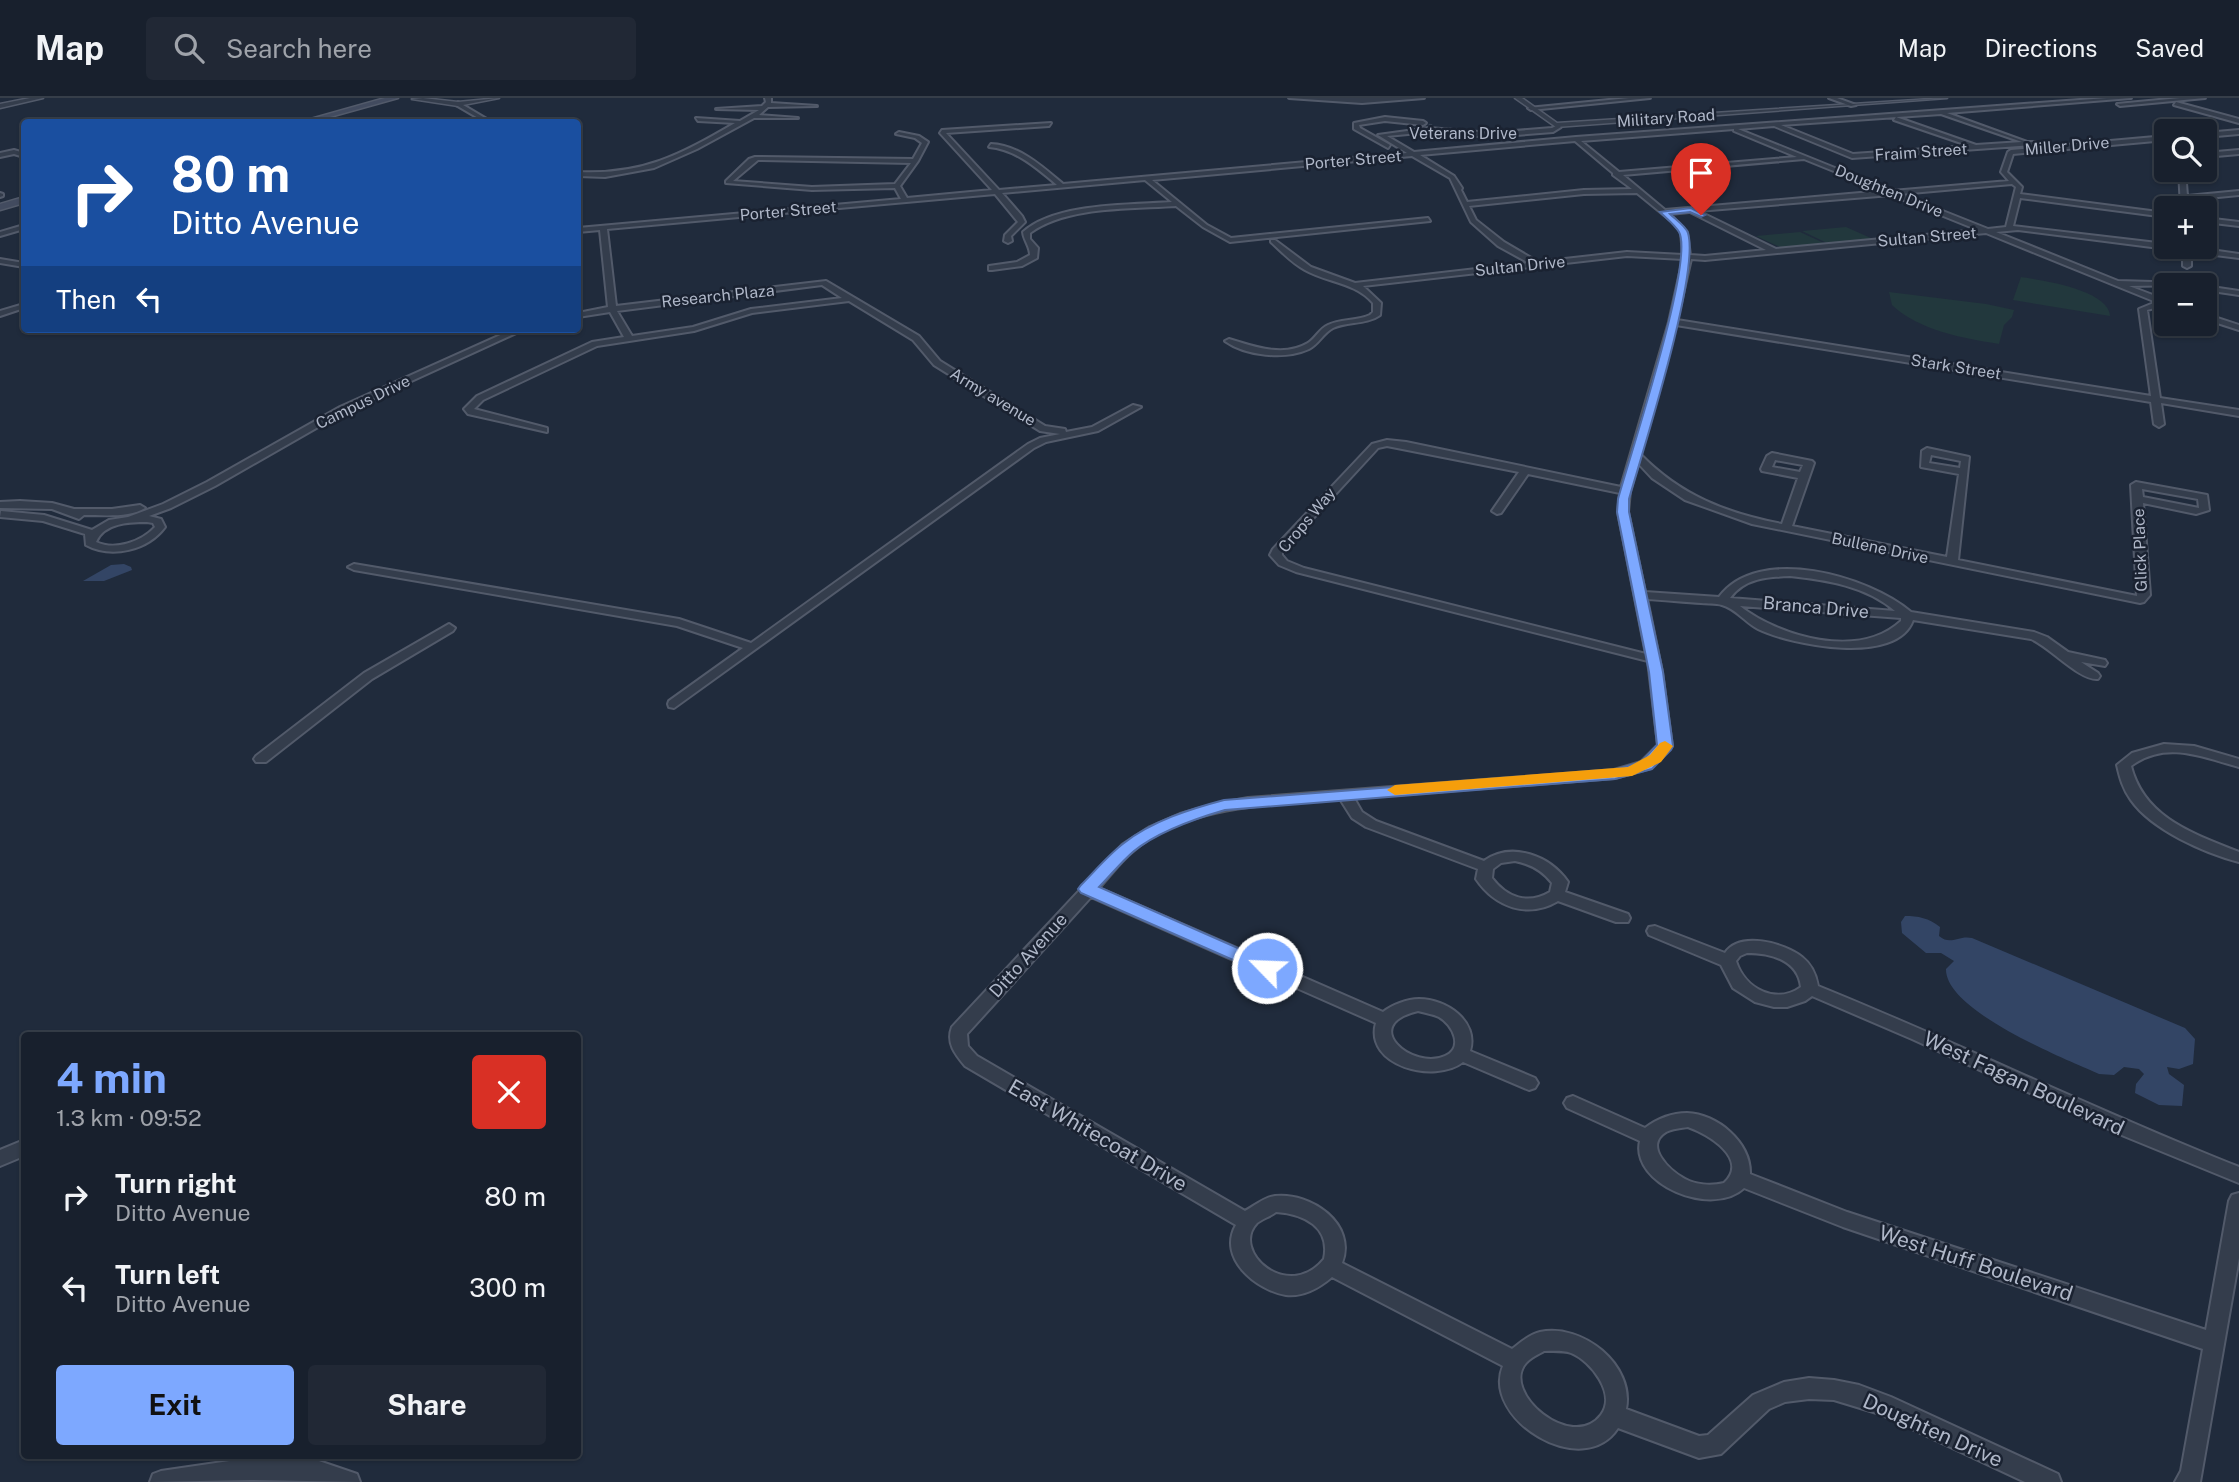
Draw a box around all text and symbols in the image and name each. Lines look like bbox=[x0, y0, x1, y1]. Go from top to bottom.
search box bbox=[146, 17, 636, 80]
text: Map bbox=[35, 29, 104, 67]
icon: search bbox=[170, 29, 208, 67]
text: Search here bbox=[226, 33, 372, 64]
text: Map bbox=[1898, 34, 1947, 62]
text: Directions bbox=[1985, 34, 2097, 62]
text: Saved bbox=[2135, 34, 2204, 62]
street label: Military Road bbox=[1616, 105, 1716, 131]
map controls bbox=[2154, 119, 2217, 336]
button: search bbox=[2154, 119, 2217, 182]
street label: Veterans Drive bbox=[1409, 124, 1517, 143]
street label: Miller Drive bbox=[2024, 133, 2110, 159]
street label: Fraim Street bbox=[1874, 139, 1968, 165]
pin bbox=[1671, 143, 1731, 215]
text: 80 m bbox=[171, 145, 290, 203]
street label: Porter Street bbox=[1304, 146, 1402, 174]
icon: right bbox=[56, 147, 147, 238]
icon: arrive bbox=[1682, 154, 1720, 192]
street label: Doughten Drive bbox=[1832, 161, 1946, 221]
button: + bbox=[2154, 196, 2217, 259]
street label: Porter Street bbox=[739, 197, 837, 225]
text: Ditto Avenue bbox=[171, 204, 360, 241]
street label: Sultan Street bbox=[1877, 223, 1977, 251]
street label: Sultan Drive bbox=[1474, 252, 1566, 280]
button: − bbox=[2154, 273, 2217, 336]
icon: left bbox=[130, 280, 168, 318]
street label: Research Plaza bbox=[660, 281, 776, 311]
text: Then bbox=[56, 284, 116, 315]
street label: Stark Street bbox=[1909, 350, 2003, 384]
street label: Army avenue bbox=[947, 364, 1039, 430]
street label: Campus Drive bbox=[313, 371, 413, 433]
street label: Crops Way bbox=[1274, 483, 1340, 556]
street label: Glick Place bbox=[2129, 508, 2151, 592]
street label: Bullene Drive bbox=[1830, 528, 1930, 568]
street label: Branca Drive bbox=[1762, 592, 1870, 622]
street label: Ditto Avenue bbox=[985, 909, 1071, 1001]
position arrow bbox=[1230, 931, 1304, 1005]
street label: West Fagan Boulevard bbox=[1920, 1026, 2128, 1140]
text: 4 min bbox=[56, 1053, 167, 1102]
button: close bbox=[472, 1055, 546, 1129]
street label: East Whitecoat Drive bbox=[1004, 1074, 1192, 1196]
text: 1.3 km · 09:52 bbox=[56, 1104, 202, 1131]
text: Turn right bbox=[115, 1168, 237, 1199]
icon: right bbox=[56, 1178, 94, 1216]
text: 80 m bbox=[485, 1181, 546, 1212]
text: Ditto Avenue bbox=[115, 1199, 251, 1226]
street label: West Huff Boulevard bbox=[1876, 1220, 2076, 1306]
text: Turn left bbox=[115, 1259, 220, 1290]
icon: left bbox=[56, 1269, 94, 1307]
text: 300 m bbox=[469, 1272, 546, 1303]
text: Ditto Avenue bbox=[115, 1290, 251, 1317]
button: Exit bbox=[56, 1365, 294, 1445]
button: Share bbox=[308, 1365, 546, 1445]
street label: Doughten Drive bbox=[1859, 1388, 2007, 1472]

